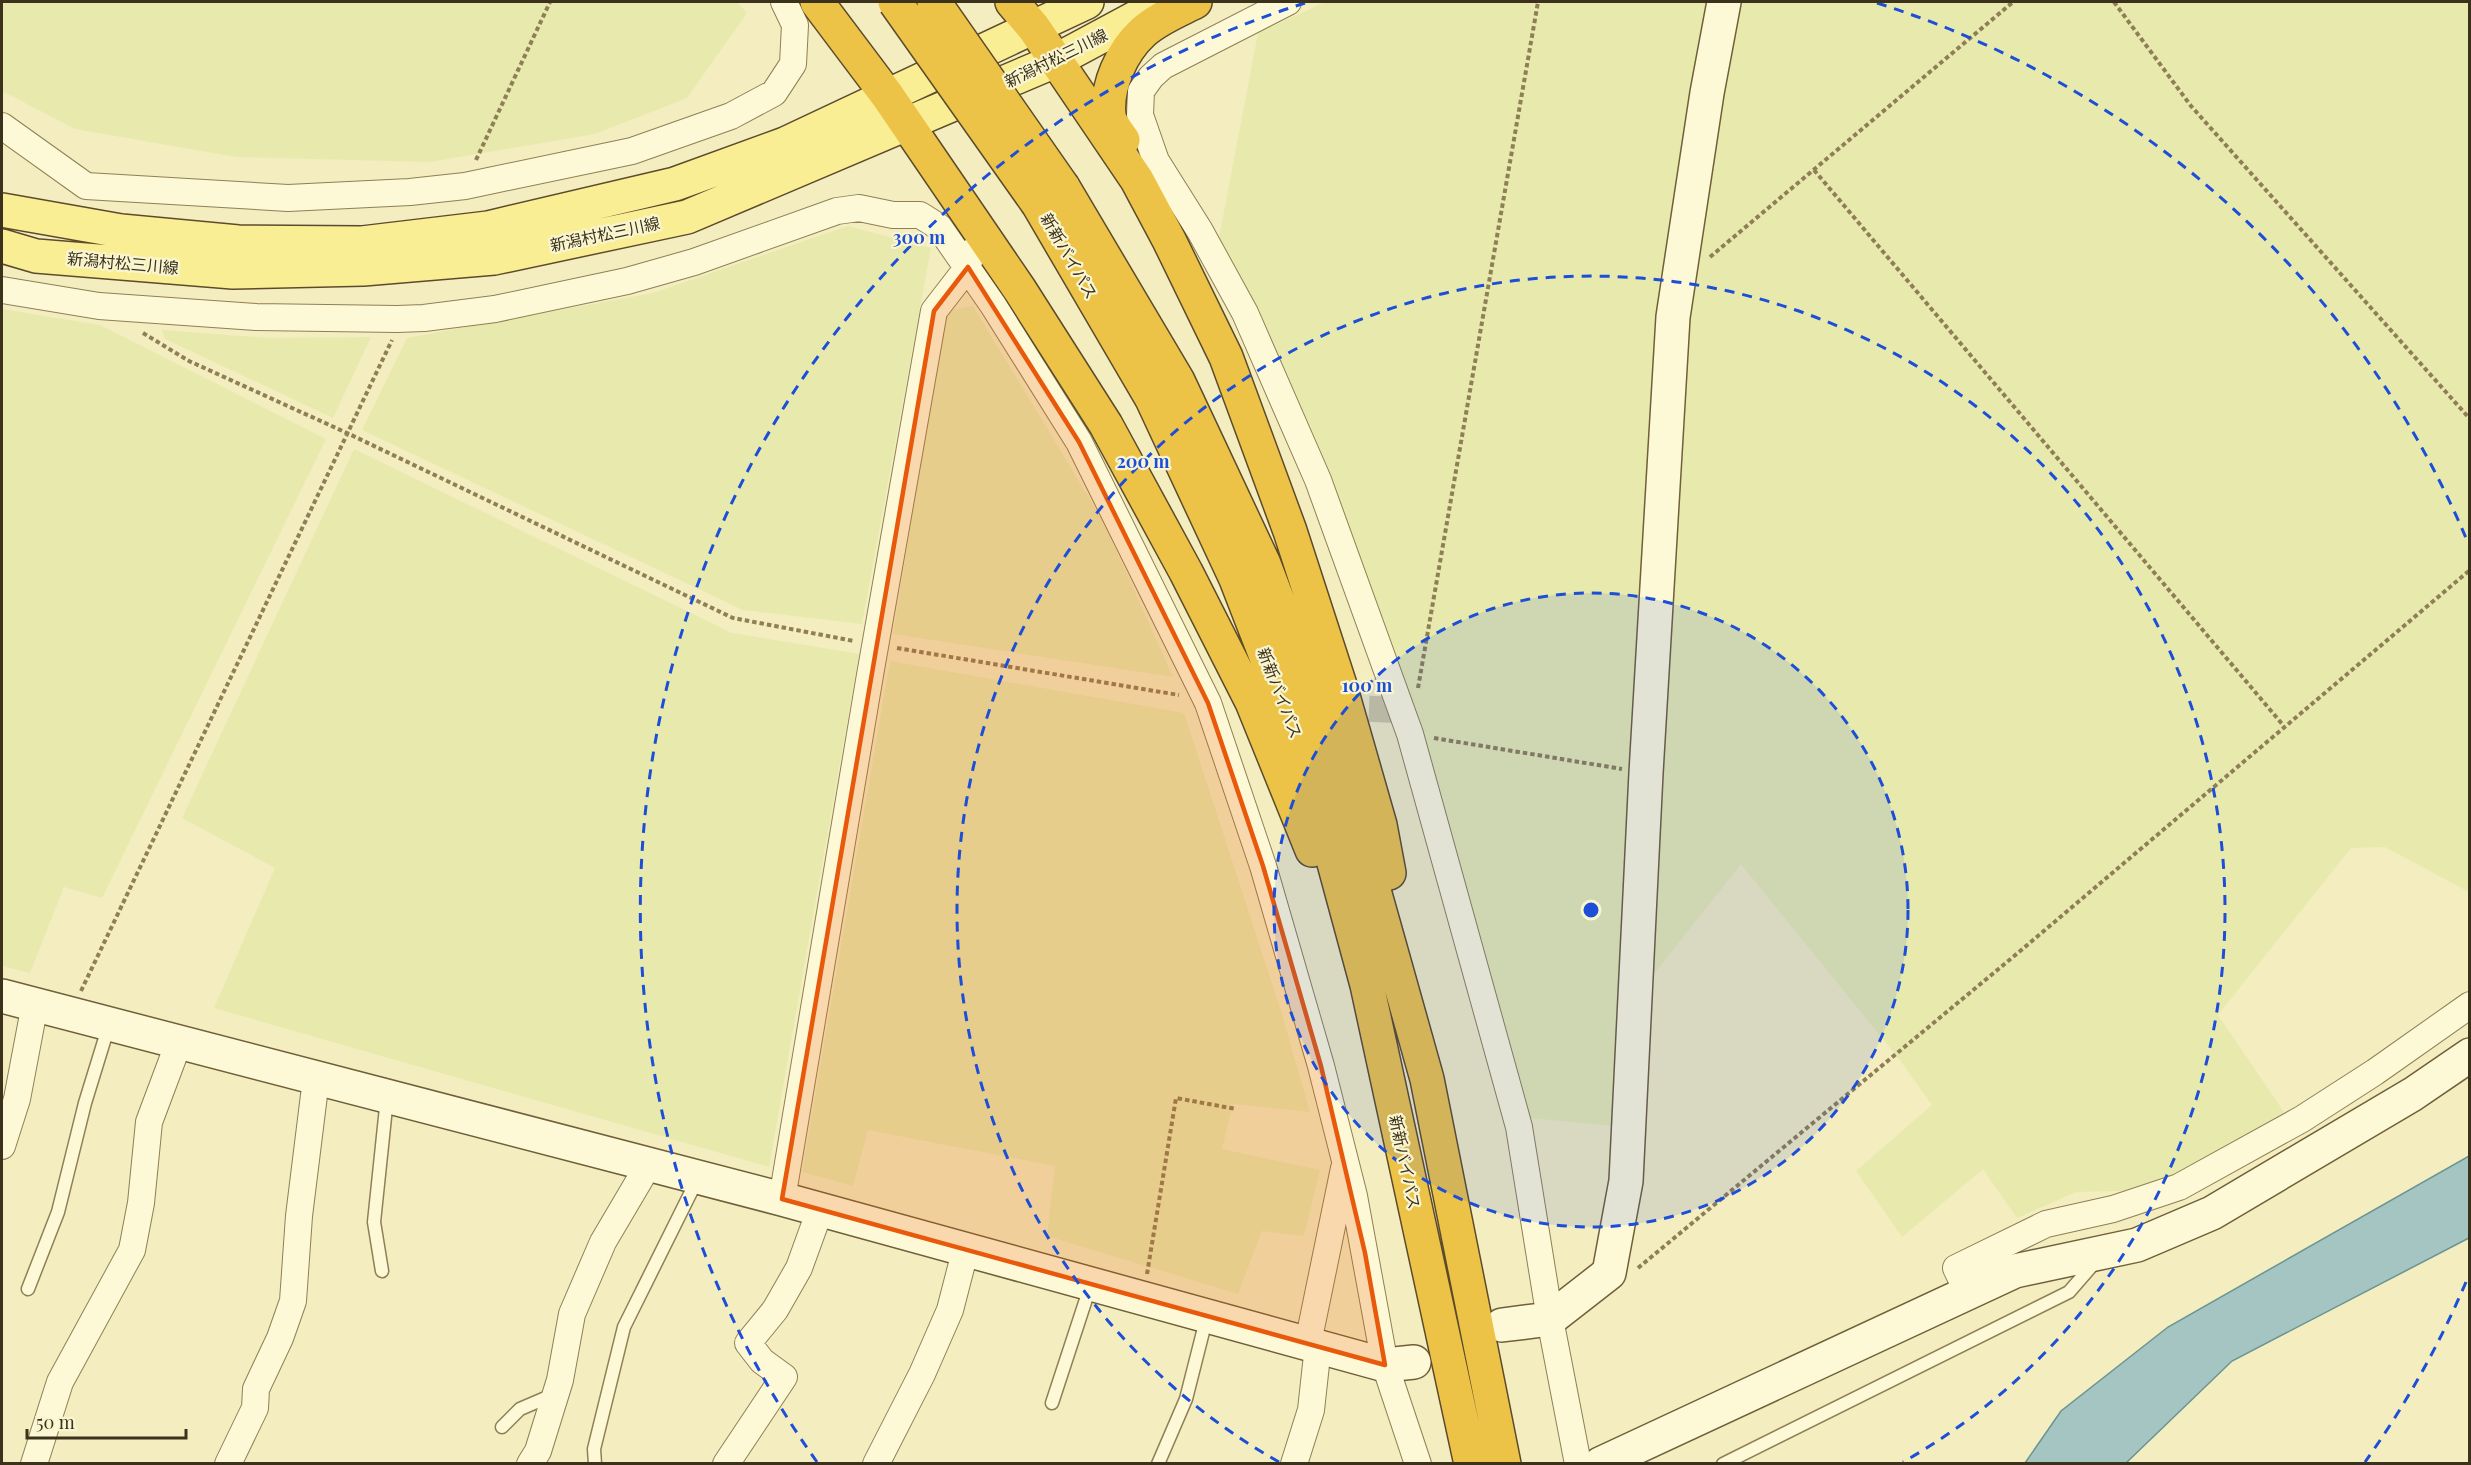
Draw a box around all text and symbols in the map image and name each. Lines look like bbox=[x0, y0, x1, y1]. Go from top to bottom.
street label: 新潟村松三川線 bbox=[1001, 24, 1111, 92]
street label: 新新バイパス bbox=[1036, 209, 1102, 302]
street label: 新潟村松三川線 bbox=[548, 212, 662, 255]
text: 300 m bbox=[893, 225, 946, 249]
street label: 新潟村松三川線 bbox=[66, 247, 180, 278]
text: 200 m bbox=[1116, 449, 1170, 473]
street label: 新新バイパス bbox=[1254, 644, 1307, 741]
text: 100 m bbox=[1342, 673, 1393, 697]
centre of rings bbox=[1581, 900, 1601, 920]
street label: 新新バイパス bbox=[1385, 1113, 1426, 1211]
scale bar bbox=[27, 1402, 186, 1440]
text: 50 m bbox=[36, 1410, 75, 1434]

